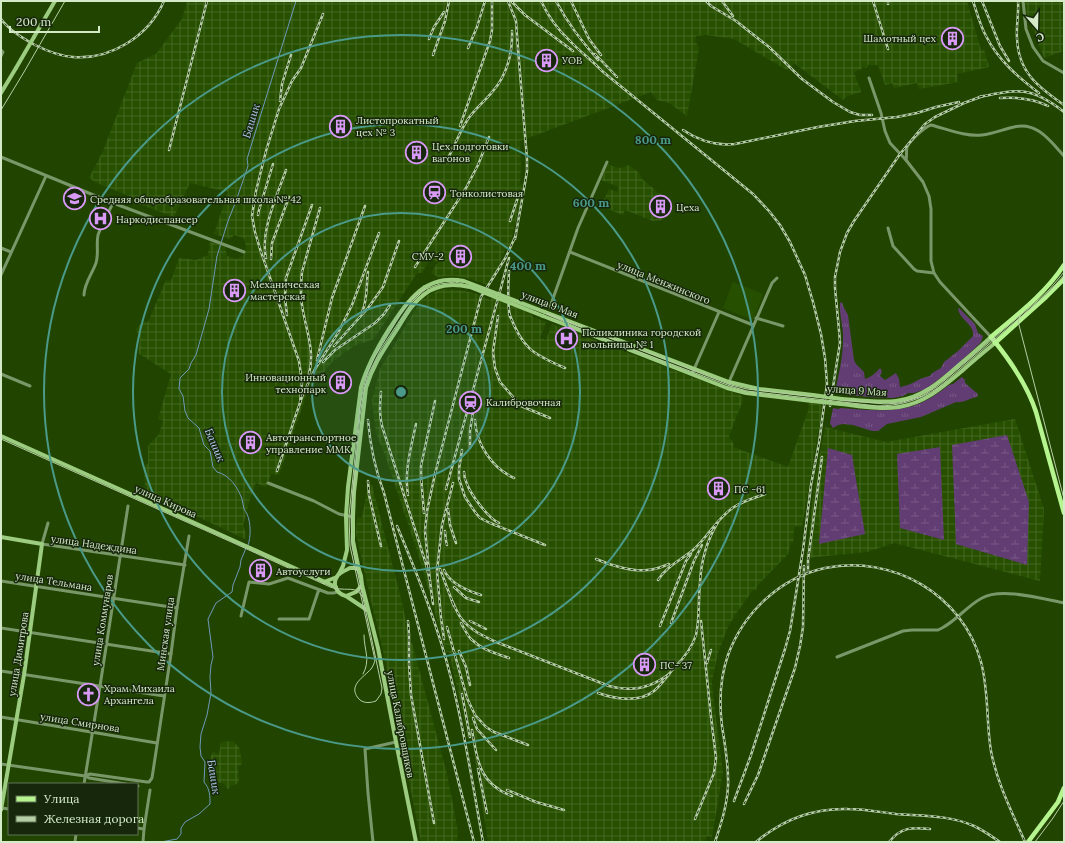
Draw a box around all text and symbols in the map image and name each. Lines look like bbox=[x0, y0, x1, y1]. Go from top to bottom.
scale bar bbox=[10, 8, 99, 34]
north arrow bbox=[1017, 8, 1057, 48]
text: 200 m bbox=[16, 14, 52, 29]
building icon: Шамотный цех bbox=[939, 25, 965, 51]
text: С bbox=[1034, 30, 1046, 45]
place label: Шамотный цех bbox=[863, 32, 937, 45]
building icon: УОВ bbox=[534, 47, 560, 73]
place label: УОВ bbox=[561, 54, 582, 67]
water label: Башик bbox=[239, 101, 263, 140]
building icon: Листопрокатный цех № 3 bbox=[327, 113, 353, 139]
place label: Листопрокатный цех № 3 bbox=[356, 114, 439, 139]
text: 800 m bbox=[635, 132, 671, 147]
building icon: Цех подготовки вагонов bbox=[403, 139, 429, 165]
place label: Цех подготовки вагонов bbox=[432, 140, 509, 165]
station icon: Тонколистовая bbox=[422, 180, 448, 206]
school or university icon: Средняя общеобразовательная школа № 42 bbox=[61, 186, 87, 212]
place label: Тонколистовая bbox=[450, 187, 523, 200]
place label: Средняя общеобразовательная школа № 42 bbox=[90, 193, 301, 206]
building icon: Цеха bbox=[648, 194, 674, 220]
text: 600 m bbox=[573, 195, 609, 210]
place label: Цеха bbox=[676, 201, 699, 214]
hospital icon: Наркодиспансер bbox=[87, 206, 113, 232]
place label: Наркодиспансер bbox=[116, 213, 198, 226]
building icon: СМУ-2 bbox=[447, 243, 473, 269]
place label: СМУ-2 bbox=[412, 250, 444, 263]
text: 400 m bbox=[510, 258, 546, 273]
street label: улица Менжинского bbox=[615, 258, 712, 307]
building icon: Механическая мастерская bbox=[221, 277, 247, 303]
place label: Механическая мастерская bbox=[250, 278, 320, 303]
street label: улица 9 Мая bbox=[520, 288, 580, 321]
text: 200 m bbox=[446, 321, 482, 336]
hospital icon: Поликлиника городской юольницы № 1 bbox=[553, 325, 579, 351]
place label: Поликлиника городской юольницы № 1 bbox=[582, 326, 701, 351]
building icon: Инновационный технопарк bbox=[328, 370, 354, 396]
place label: Инновационный технопарк bbox=[245, 371, 327, 396]
street label: улица 9 Мая bbox=[827, 382, 887, 399]
centre of rings bbox=[394, 385, 408, 399]
station icon: Калибровочная bbox=[457, 389, 483, 415]
place label: Калибровочная bbox=[486, 396, 561, 409]
water label: Башик bbox=[202, 426, 229, 465]
building icon: Автотранспортное управление ММК bbox=[237, 430, 263, 456]
place label: Автотранспортное управление ММК bbox=[265, 431, 357, 456]
building icon: ПС -61 bbox=[705, 476, 731, 502]
street label: улица Кирова bbox=[133, 482, 199, 521]
place label: ПС -61 bbox=[734, 483, 766, 496]
street label: улица Надеждина bbox=[50, 532, 138, 557]
building icon: Автоуслуги bbox=[248, 558, 274, 584]
place label: Автоуслуги bbox=[275, 565, 330, 578]
street label: улица Тельмана bbox=[15, 569, 93, 594]
street label: улица Коммунаров bbox=[89, 573, 116, 667]
street label: Минская улица bbox=[154, 596, 177, 672]
street label: улица Димитрова bbox=[5, 611, 32, 697]
building icon: ПС- 37 bbox=[631, 652, 657, 678]
place label: ПС- 37 bbox=[660, 659, 692, 672]
street label: улица Калибровщиков bbox=[384, 669, 417, 779]
church icon: Храм Михаила Архангела bbox=[75, 681, 101, 707]
place label: Храм Михаила Архангела bbox=[103, 682, 175, 707]
street label: улица Смирнова bbox=[39, 710, 121, 735]
water label: Башик bbox=[204, 758, 224, 796]
legend bbox=[8, 783, 138, 835]
text: Улица bbox=[43, 791, 80, 806]
text: Железная дорога bbox=[44, 811, 144, 826]

